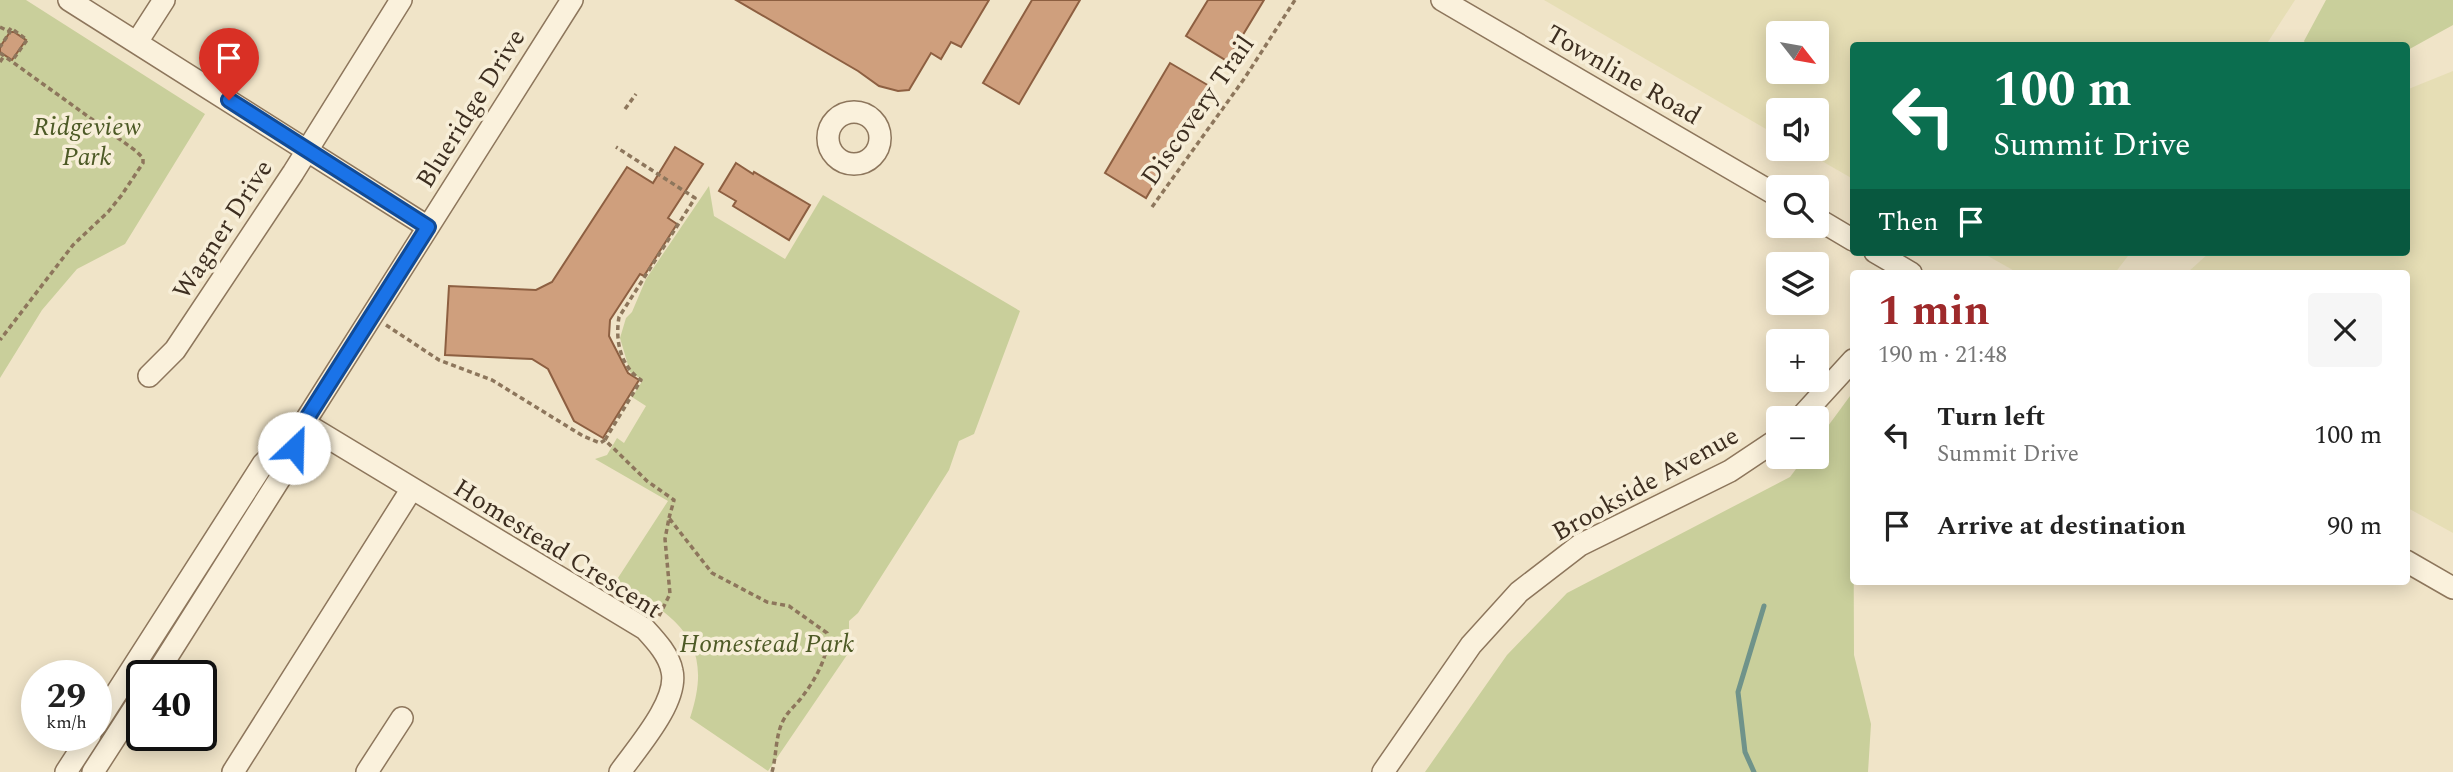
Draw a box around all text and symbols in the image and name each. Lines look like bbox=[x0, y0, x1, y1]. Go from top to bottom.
street label: Townline Road bbox=[1538, 14, 1709, 136]
street label: Blueridge Drive bbox=[406, 21, 536, 196]
north arrow bbox=[1766, 21, 1829, 84]
map controls bbox=[1766, 21, 1829, 469]
street label: Discovery Trail bbox=[1131, 27, 1265, 194]
pin bbox=[199, 28, 259, 100]
icon: arrive bbox=[210, 39, 248, 77]
text: 100 m bbox=[1993, 53, 2132, 128]
icon: left bbox=[1878, 70, 1969, 161]
button: sound bbox=[1766, 98, 1829, 161]
park label: Ridgeview Park bbox=[33, 107, 142, 177]
text: Summit Drive bbox=[1993, 121, 2191, 170]
street label: Wagner Drive bbox=[163, 152, 283, 307]
button: search bbox=[1766, 175, 1829, 238]
text: Then bbox=[1878, 202, 1938, 242]
icon: arrive bbox=[1952, 203, 1990, 241]
button: layers bbox=[1766, 252, 1829, 315]
text: 1 min bbox=[1878, 280, 1990, 343]
button: close bbox=[2308, 293, 2382, 367]
button: + bbox=[1766, 329, 1829, 392]
text: 190 m · 21:48 bbox=[1878, 338, 2007, 373]
text: Turn left bbox=[1937, 397, 2045, 437]
button: − bbox=[1766, 406, 1829, 469]
position arrow bbox=[257, 411, 331, 485]
text: 100 m bbox=[2314, 415, 2382, 455]
street label: Brookside Avenue bbox=[1545, 416, 1746, 552]
icon: left bbox=[1878, 416, 1916, 454]
text: Summit Drive bbox=[1937, 437, 2079, 472]
street label: Homestead Crescent bbox=[445, 469, 669, 629]
text: Arrive at destination bbox=[1937, 506, 2186, 546]
text: 90 m bbox=[2327, 506, 2382, 546]
icon: arrive bbox=[1878, 507, 1916, 545]
park label: Homestead Park bbox=[680, 624, 854, 664]
speed limit sign: 40 bbox=[126, 660, 217, 751]
text: 29 bbox=[47, 670, 86, 723]
text: km/h bbox=[46, 709, 87, 736]

